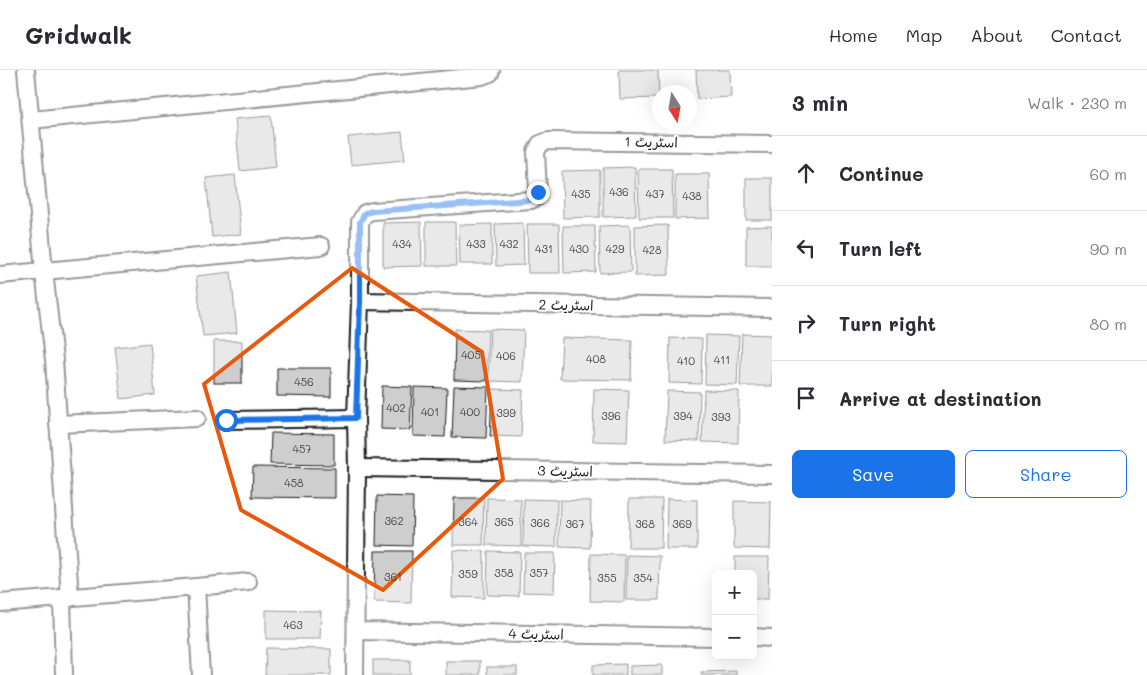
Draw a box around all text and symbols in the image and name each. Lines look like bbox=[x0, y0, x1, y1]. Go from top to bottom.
text: Gridwalk bbox=[25, 19, 132, 50]
text: Home bbox=[829, 23, 878, 47]
text: Map bbox=[906, 23, 942, 47]
text: About bbox=[970, 23, 1023, 47]
text: Contact bbox=[1051, 23, 1122, 47]
north arrow bbox=[652, 85, 697, 130]
text: 3 min bbox=[792, 89, 848, 116]
text: Walk · 230 m bbox=[1027, 92, 1127, 113]
street label: اسٹریٹ 1 bbox=[624, 132, 678, 151]
icon: ahead bbox=[792, 159, 820, 187]
text: Continue bbox=[839, 161, 924, 186]
text: 60 m bbox=[1090, 163, 1127, 184]
route end bbox=[527, 181, 550, 204]
house number: 436 bbox=[609, 184, 629, 199]
house number: 435 bbox=[571, 186, 591, 201]
house number: 437 bbox=[645, 186, 665, 201]
house number: 438 bbox=[682, 188, 702, 203]
icon: left bbox=[792, 234, 820, 262]
house number: 434 bbox=[392, 236, 412, 251]
house number: 433 bbox=[466, 236, 486, 251]
house number: 432 bbox=[499, 236, 519, 251]
text: Turn left bbox=[839, 236, 922, 261]
text: 90 m bbox=[1090, 238, 1127, 259]
house number: 431 bbox=[535, 241, 553, 256]
house number: 430 bbox=[569, 241, 589, 256]
house number: 429 bbox=[605, 241, 625, 256]
house number: 428 bbox=[642, 242, 662, 257]
street label: اسٹریٹ 2 bbox=[538, 295, 594, 314]
icon: right bbox=[792, 309, 820, 337]
text: Turn right bbox=[839, 311, 936, 336]
text: 80 m bbox=[1090, 313, 1127, 334]
house number: 405 bbox=[461, 347, 481, 362]
house number: 406 bbox=[496, 348, 516, 363]
house number: 408 bbox=[586, 351, 606, 366]
house number: 411 bbox=[714, 352, 730, 367]
house number: 410 bbox=[677, 353, 695, 368]
house number: 456 bbox=[294, 374, 314, 389]
icon: arrive bbox=[792, 384, 820, 412]
text: Arrive at destination bbox=[839, 386, 1042, 411]
house number: 402 bbox=[386, 400, 406, 415]
house number: 401 bbox=[421, 404, 439, 419]
house number: 400 bbox=[460, 404, 480, 419]
house number: 399 bbox=[496, 405, 516, 420]
house number: 396 bbox=[601, 408, 621, 423]
house number: 394 bbox=[673, 408, 693, 423]
route start bbox=[215, 409, 238, 432]
house number: 393 bbox=[711, 409, 731, 424]
house number: 457 bbox=[293, 441, 312, 456]
button: Save bbox=[792, 450, 955, 498]
button: Share bbox=[965, 450, 1127, 498]
street label: اسٹریٹ 3 bbox=[537, 461, 593, 480]
house number: 458 bbox=[284, 475, 304, 490]
house number: 362 bbox=[384, 513, 404, 528]
house number: 364 bbox=[458, 514, 478, 529]
house number: 365 bbox=[494, 514, 514, 529]
house number: 366 bbox=[530, 515, 550, 530]
house number: 367 bbox=[565, 516, 585, 531]
house number: 368 bbox=[635, 516, 655, 531]
house number: 369 bbox=[672, 516, 692, 531]
house number: 358 bbox=[494, 565, 514, 580]
house number: 357 bbox=[530, 565, 548, 580]
house number: 359 bbox=[458, 566, 478, 581]
house number: 361 bbox=[384, 569, 402, 584]
house number: 355 bbox=[597, 570, 617, 585]
house number: 354 bbox=[633, 570, 653, 585]
map controls bbox=[712, 570, 757, 660]
button: + bbox=[712, 570, 757, 615]
button: − bbox=[712, 615, 757, 660]
house number: 463 bbox=[283, 617, 303, 632]
street label: اسٹریٹ 4 bbox=[508, 624, 564, 643]

